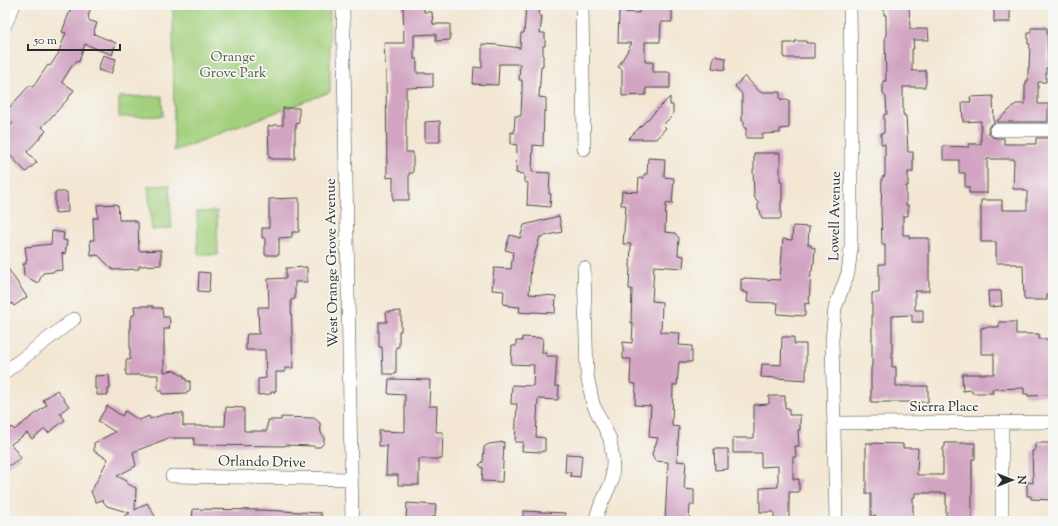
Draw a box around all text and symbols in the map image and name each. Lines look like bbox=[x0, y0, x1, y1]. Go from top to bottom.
scale bar bbox=[28, 26, 120, 52]
text: 50 m bbox=[33, 32, 57, 50]
park label: Orange Grove Park bbox=[199, 48, 267, 84]
street label: Lowell Avenue bbox=[825, 171, 847, 261]
street label: West Orange Grove Avenue bbox=[322, 178, 344, 348]
street label: Sierra Place bbox=[909, 398, 979, 418]
street label: Orlando Drive bbox=[218, 452, 306, 474]
north arrow bbox=[992, 460, 1032, 500]
text: N bbox=[1013, 475, 1029, 485]

